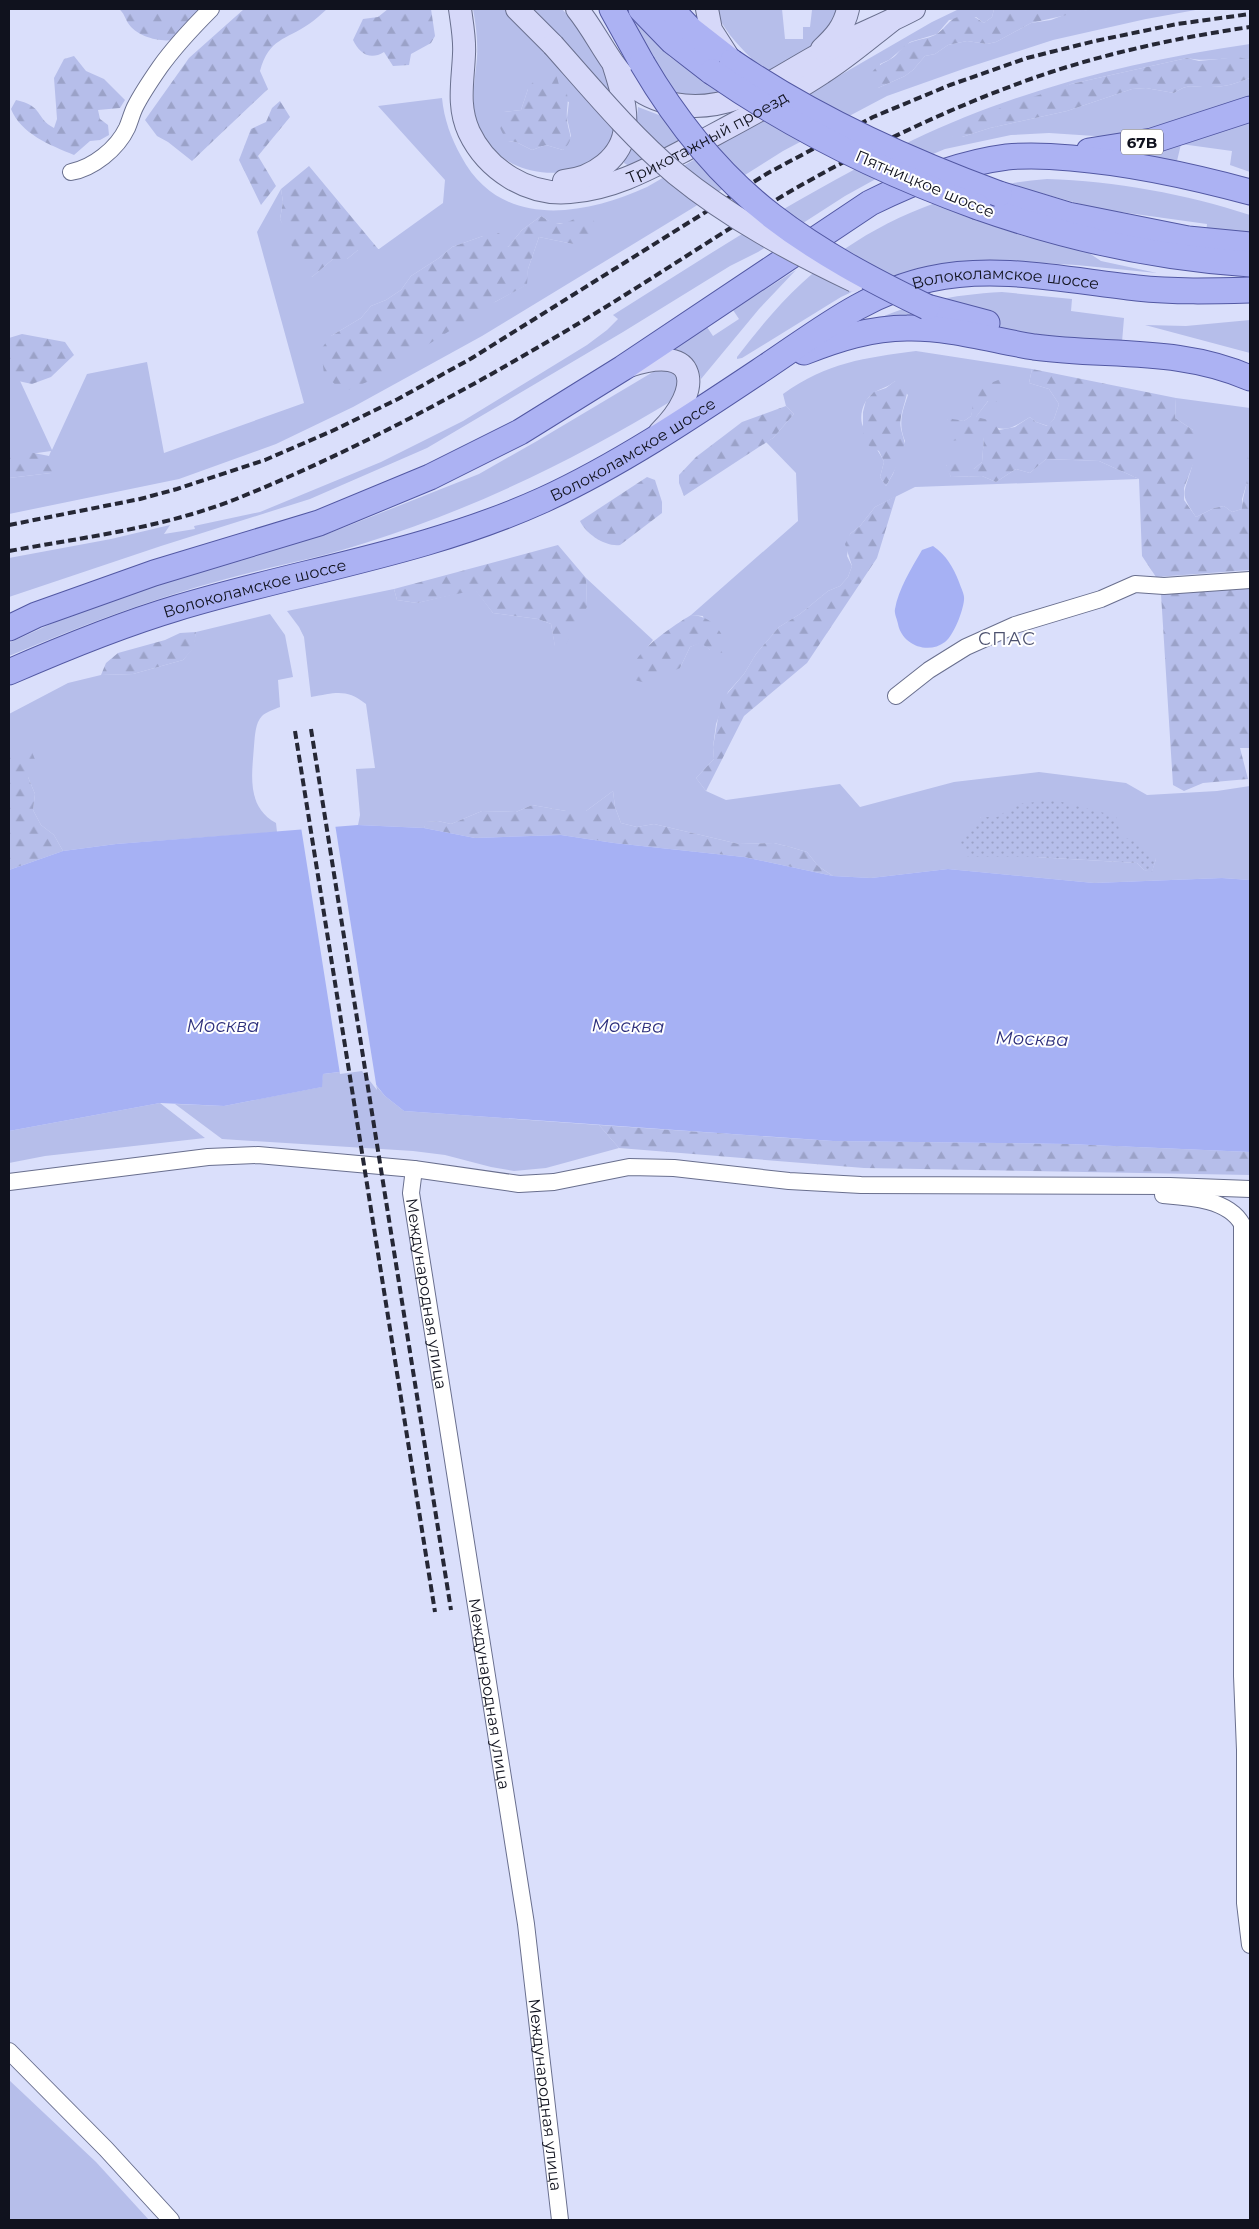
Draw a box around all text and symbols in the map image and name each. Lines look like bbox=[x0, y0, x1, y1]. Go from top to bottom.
street label: Трикотажный проезд bbox=[624, 87, 791, 187]
road number: 67B bbox=[1121, 130, 1163, 154]
street label: Пятницкое шоссе bbox=[853, 146, 997, 222]
street label: Волоколамское шоссе bbox=[909, 263, 1101, 293]
street label: Волоколамское шоссе bbox=[547, 393, 719, 505]
street label: Волоколамское шоссе bbox=[161, 555, 348, 621]
district label: СПАС bbox=[978, 628, 1036, 650]
water label: Москва bbox=[591, 1014, 665, 1038]
water label: Москва bbox=[186, 1015, 260, 1037]
water label: Москва bbox=[995, 1027, 1069, 1051]
street label: Международная улица bbox=[402, 1197, 451, 1391]
street label: Международная улица bbox=[465, 1597, 514, 1791]
street label: Международная улица bbox=[525, 1998, 566, 2192]

